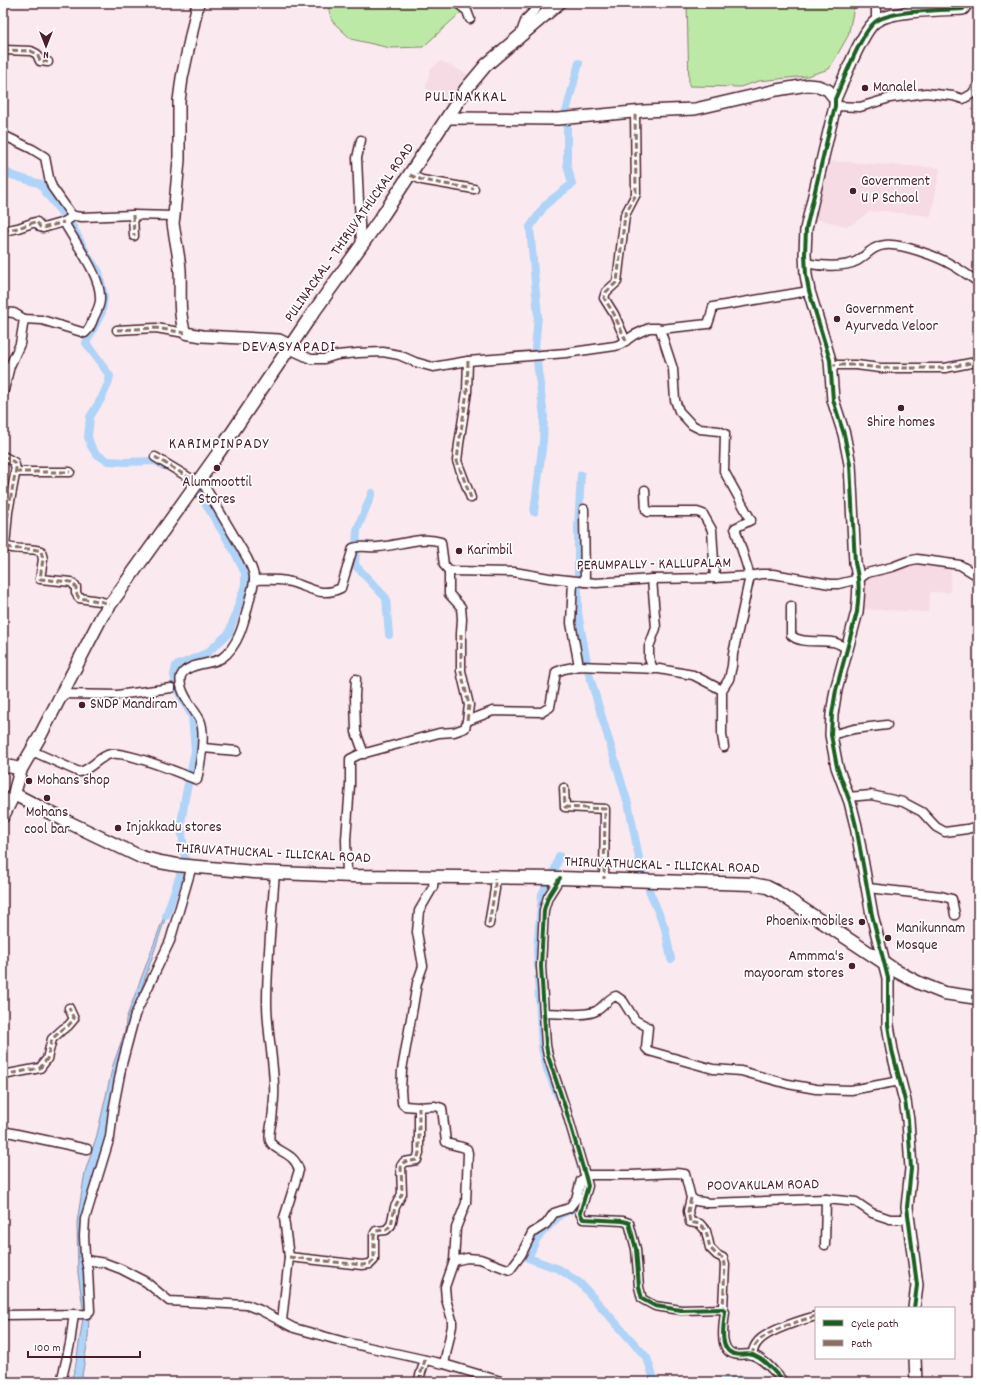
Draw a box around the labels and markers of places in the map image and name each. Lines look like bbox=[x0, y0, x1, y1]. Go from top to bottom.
place label: Manalel bbox=[873, 77, 917, 99]
marker: Manalel bbox=[860, 83, 870, 93]
place label: Government U P School bbox=[861, 171, 930, 210]
marker: Government U P School bbox=[848, 186, 858, 196]
place label: Government Ayurveda Veloor bbox=[845, 299, 938, 338]
marker: Government Ayurveda Veloor bbox=[832, 314, 842, 324]
marker: Shire homes bbox=[896, 403, 906, 413]
place label: Shire homes bbox=[867, 412, 935, 434]
marker: Alummoottil Stores bbox=[212, 463, 222, 473]
place label: Alummoottil Stores bbox=[182, 472, 252, 511]
place label: Karimbil bbox=[467, 540, 513, 562]
marker: Karimbil bbox=[454, 546, 464, 556]
place label: SNDP Mandiram bbox=[90, 694, 177, 716]
marker: SNDP Mandiram bbox=[77, 700, 87, 710]
place label: Mohans shop bbox=[37, 770, 110, 792]
marker: Mohans shop bbox=[24, 776, 34, 786]
marker: Mohans cool bar bbox=[42, 793, 52, 803]
place label: Mohans cool bar bbox=[24, 802, 70, 841]
place label: Injakkadu stores bbox=[126, 817, 222, 839]
marker: Injakkadu stores bbox=[113, 823, 123, 833]
place label: Phoenix mobiles bbox=[766, 911, 854, 933]
marker: Phoenix mobiles bbox=[857, 917, 867, 927]
place label: Manikunnam Mosque bbox=[896, 918, 965, 957]
marker: Manikunnam Mosque bbox=[883, 933, 893, 943]
place label: Ammma's mayooram stores bbox=[744, 946, 844, 985]
marker: Ammma's mayooram stores bbox=[847, 961, 857, 971]

